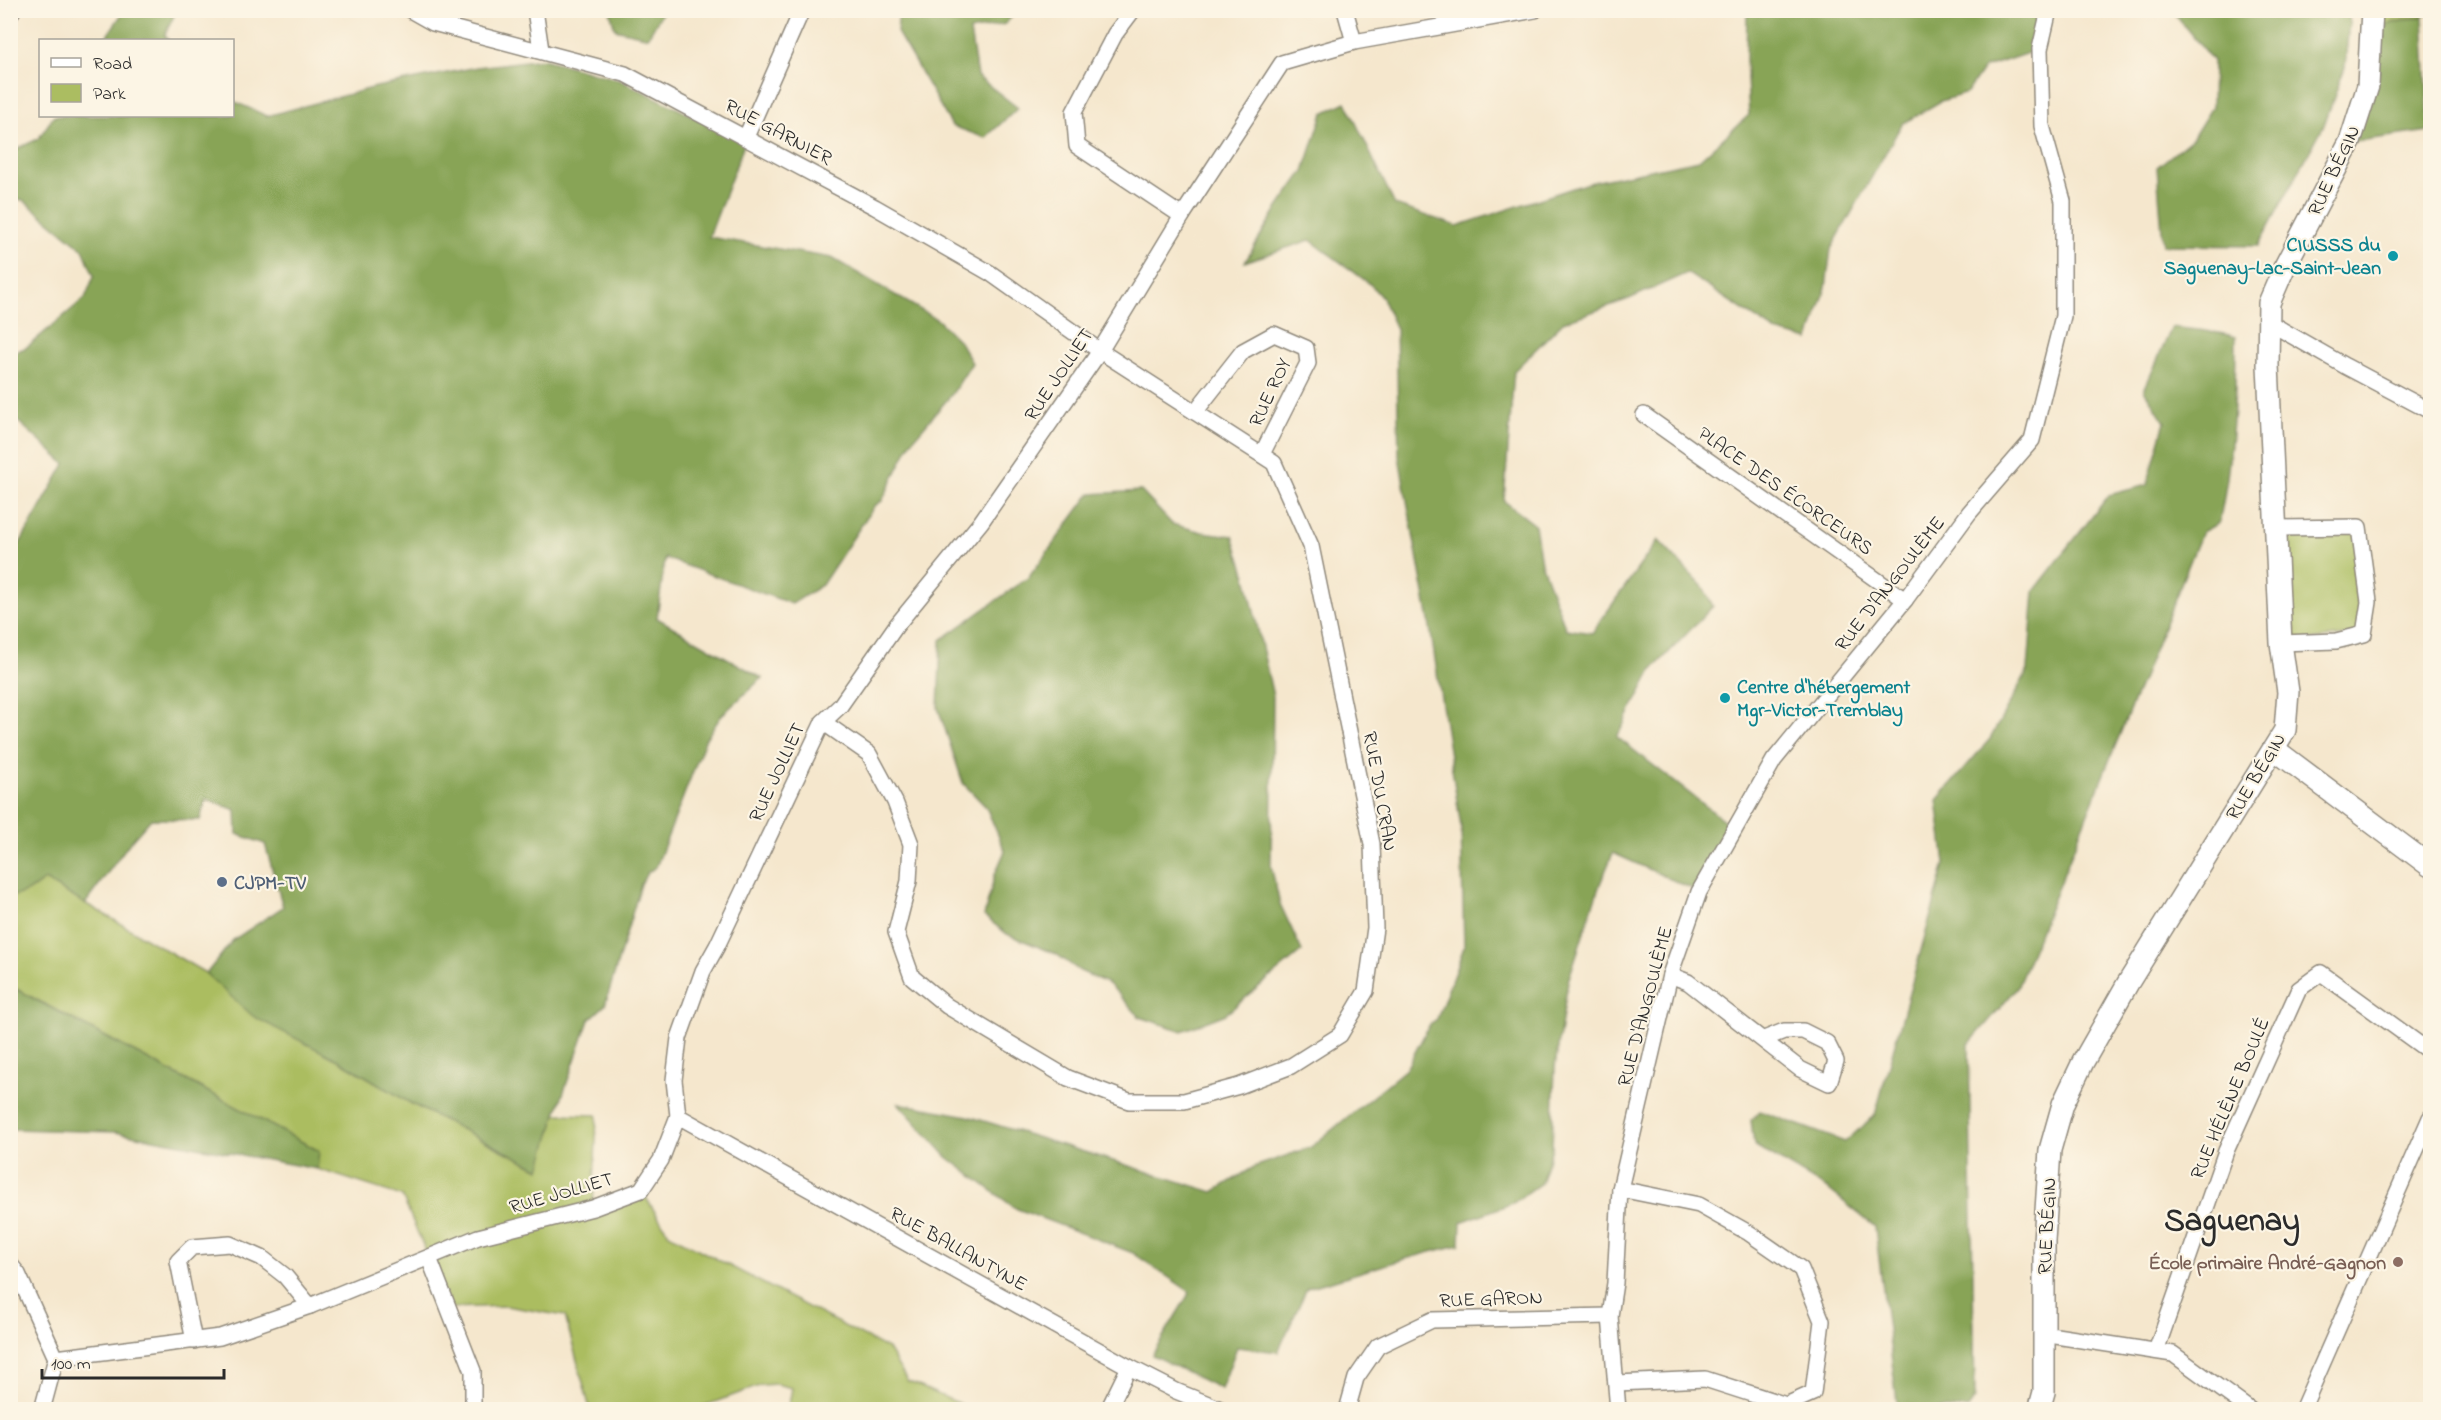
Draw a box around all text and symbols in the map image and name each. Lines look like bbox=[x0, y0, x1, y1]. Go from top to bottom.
legend bbox=[39, 39, 234, 117]
text: Road bbox=[93, 52, 132, 78]
text: Park bbox=[93, 82, 126, 108]
street label: RUE GARNIER bbox=[719, 93, 838, 174]
street label: RUE BÉGIN bbox=[2302, 121, 2369, 221]
place label: CIUSSS du Saguenay-Lac-Saint-Jean bbox=[2163, 232, 2381, 285]
marker: CIUSSS du Saguenay-Lac-Saint-Jean bbox=[2386, 249, 2400, 263]
street label: RUE JOLLIET bbox=[1018, 323, 1102, 428]
street label: RUE ROY bbox=[1243, 354, 1300, 432]
street label: PLACE DES ÉCORCEURS bbox=[1691, 420, 1878, 564]
street label: RUE D'ANGOULÈME bbox=[1829, 511, 1953, 658]
place label: Centre d'hébergement Mgr-Victor-Tremblay bbox=[1737, 674, 1910, 727]
marker: Centre d'hébergement Mgr-Victor-Tremblay bbox=[1718, 691, 1732, 705]
street label: RUE JOLLIET bbox=[743, 719, 814, 828]
street label: RUE BÉGIN bbox=[2220, 728, 2295, 826]
street label: RUE DU CRAN bbox=[1354, 729, 1403, 854]
place label: CJPM-TV bbox=[234, 870, 306, 899]
marker: CJPM-TV bbox=[215, 875, 229, 889]
street label: RUE D'ANGOULÈME bbox=[1611, 923, 1682, 1090]
street label: RUE HÉLÈNE BOULÉ bbox=[2184, 1013, 2279, 1184]
street label: RUE JOLLIET bbox=[506, 1166, 617, 1223]
street label: RUE BÉGIN bbox=[2031, 1177, 2066, 1275]
district label: Saguenay bbox=[2164, 1199, 2300, 1247]
street label: RUE BALLANTYNE bbox=[884, 1200, 1032, 1300]
place label: École primaire André-Gagnon bbox=[2149, 1250, 2386, 1280]
marker: École primaire André-Gagnon bbox=[2391, 1255, 2405, 1269]
street label: RUE GARON bbox=[1439, 1284, 1543, 1317]
scale bar bbox=[42, 1342, 224, 1380]
text: 100 m bbox=[51, 1352, 91, 1378]

